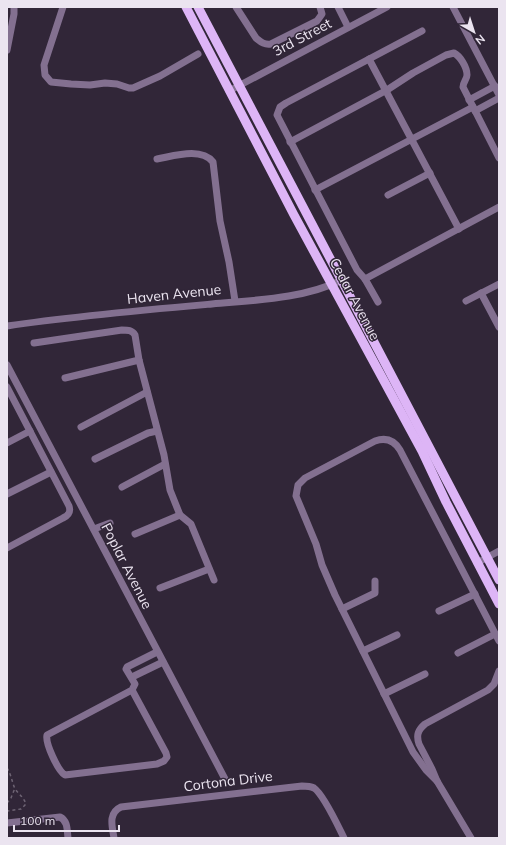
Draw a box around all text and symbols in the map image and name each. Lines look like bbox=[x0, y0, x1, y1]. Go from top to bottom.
north arrow bbox=[454, 12, 494, 52]
street label: 3rd Street bbox=[269, 14, 335, 60]
text: N bbox=[473, 32, 488, 48]
street label: Cedar Avenue bbox=[326, 255, 384, 343]
street label: Haven Avenue bbox=[126, 280, 222, 308]
street label: Poplar Avenue bbox=[98, 520, 156, 612]
street label: Cortona Drive bbox=[183, 767, 273, 795]
scale bar bbox=[14, 807, 119, 833]
text: 100 m bbox=[20, 813, 55, 828]

